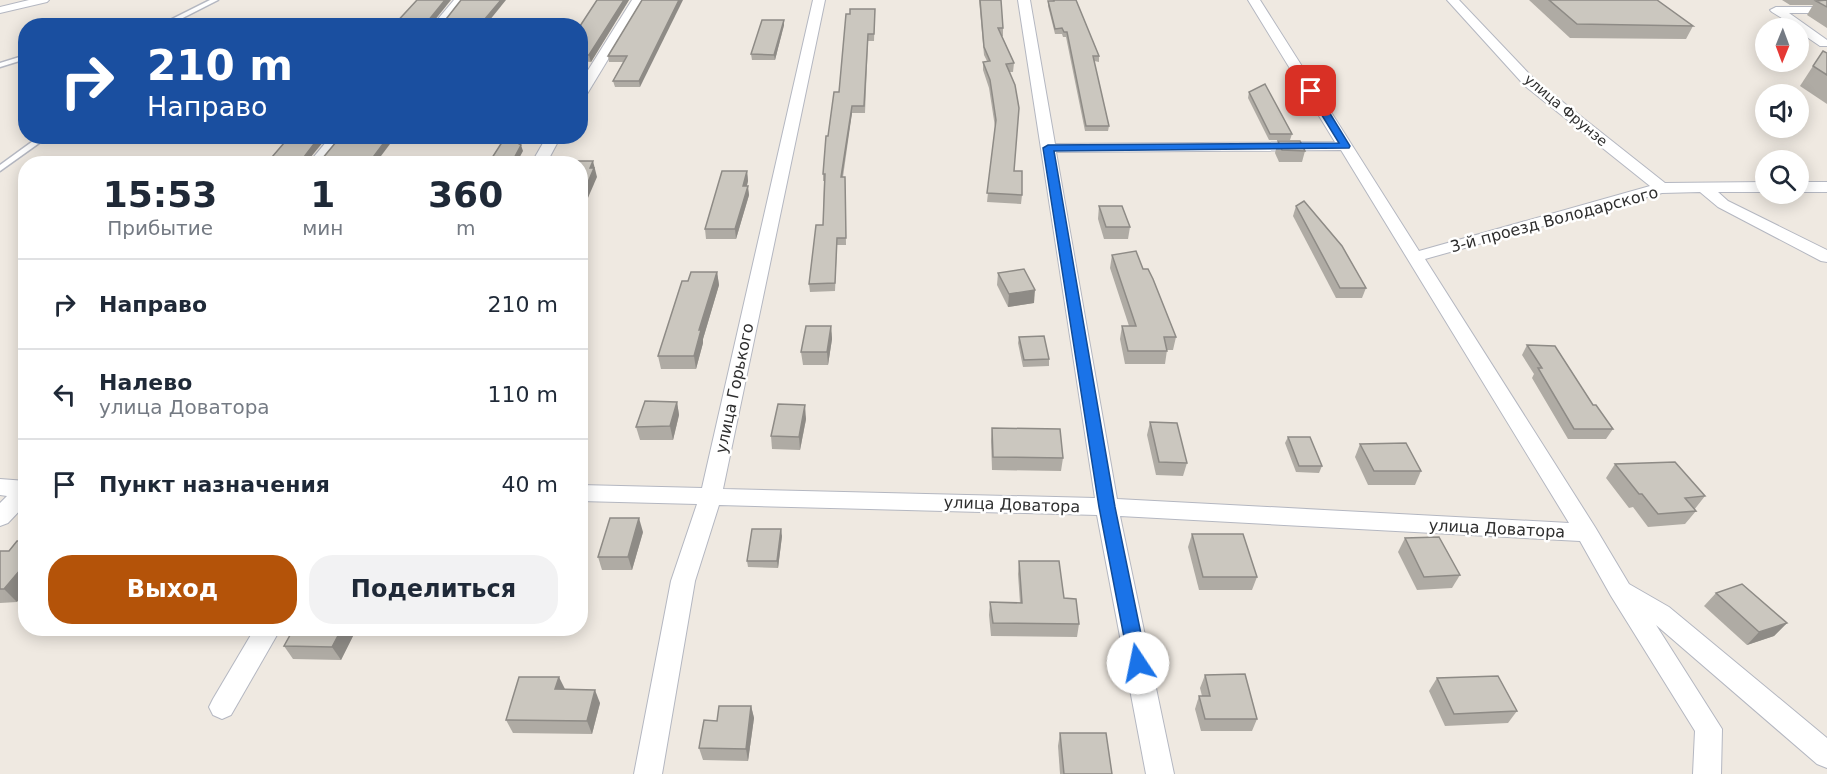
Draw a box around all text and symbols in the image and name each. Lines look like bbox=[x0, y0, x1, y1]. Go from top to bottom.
north arrow bbox=[1755, 18, 1809, 72]
map controls bbox=[1755, 18, 1809, 204]
text: 210 m bbox=[147, 41, 293, 90]
icon: right bbox=[48, 42, 126, 120]
pin bbox=[1285, 65, 1336, 116]
street label: улица Фрунзе bbox=[1521, 71, 1611, 149]
icon: arrive bbox=[1294, 74, 1327, 107]
button: sound bbox=[1755, 84, 1809, 138]
text: Направо bbox=[147, 91, 268, 122]
button: search bbox=[1755, 150, 1809, 204]
text: 15:53 bbox=[103, 174, 217, 215]
text: 1 bbox=[310, 174, 335, 215]
text: 360 bbox=[428, 174, 503, 215]
street label: 3-й проезд Володарского bbox=[1448, 183, 1660, 256]
text: Прибытие bbox=[107, 216, 213, 240]
text: мин bbox=[302, 216, 343, 240]
text: m bbox=[456, 216, 475, 240]
icon: right bbox=[48, 288, 81, 321]
text: Направо bbox=[99, 292, 207, 317]
text: 210 m bbox=[488, 292, 558, 317]
street label: улица Горького bbox=[711, 321, 758, 455]
text: Налево bbox=[99, 370, 192, 395]
icon: left bbox=[48, 378, 81, 411]
text: 110 m bbox=[488, 382, 558, 407]
text: улица Доватора bbox=[99, 395, 270, 419]
icon: arrive bbox=[48, 468, 81, 501]
text: Пункт назначения bbox=[99, 472, 330, 497]
text: 40 m bbox=[502, 472, 558, 497]
street label: улица Доватора bbox=[943, 493, 1081, 516]
street label: улица Доватора bbox=[1428, 515, 1566, 542]
button: Выход bbox=[48, 555, 297, 624]
button: Поделиться bbox=[309, 555, 558, 624]
position arrow bbox=[1106, 631, 1170, 695]

